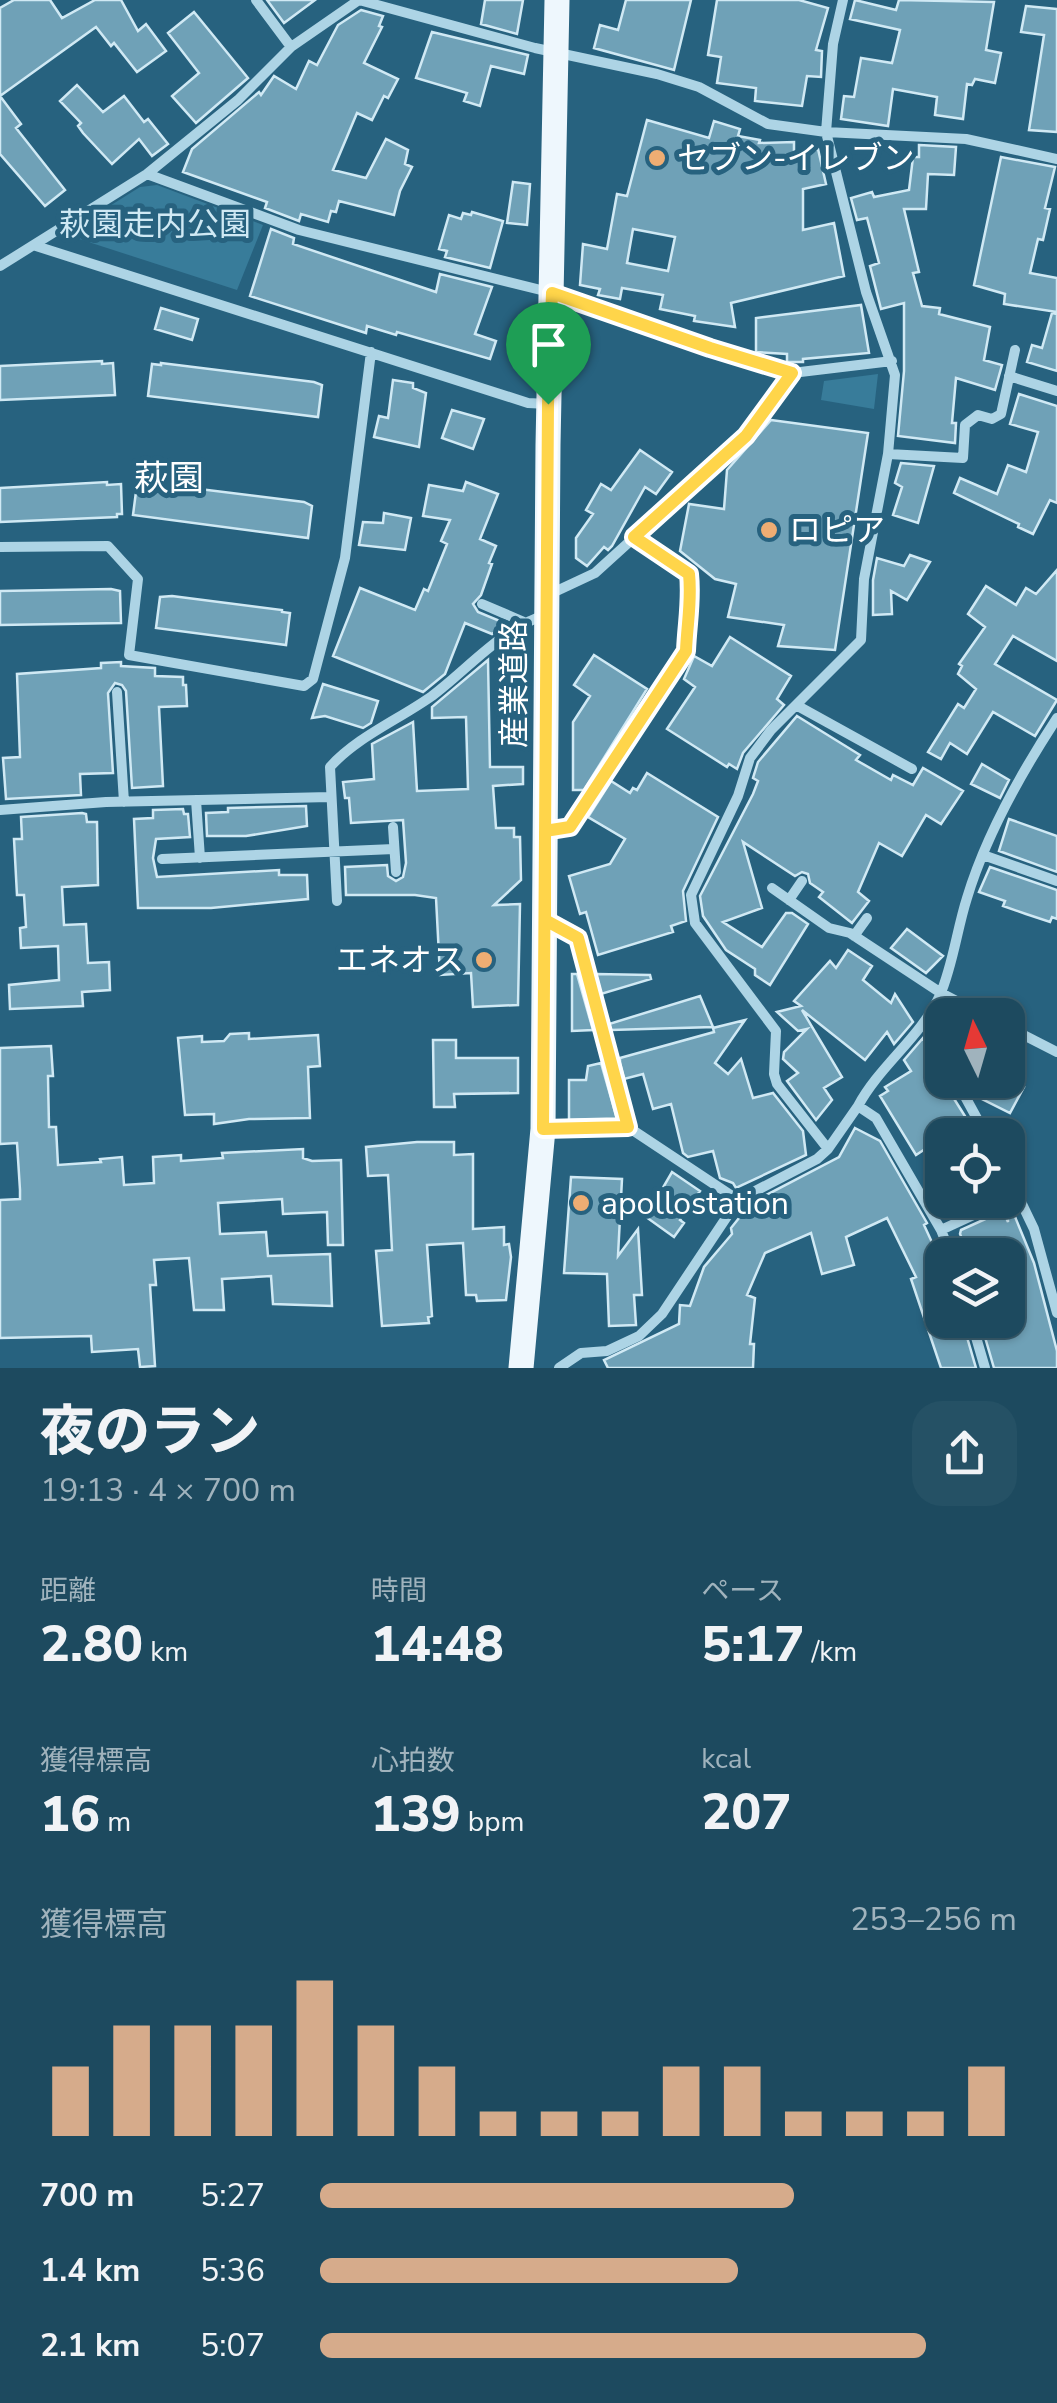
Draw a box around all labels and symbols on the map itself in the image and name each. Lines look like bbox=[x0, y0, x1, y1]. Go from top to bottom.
place label: セブン-イレブン bbox=[677, 137, 915, 180]
marker: セブン-イレブン bbox=[646, 147, 668, 169]
park label: 萩園走内公園 bbox=[59, 203, 251, 246]
pin bbox=[506, 302, 591, 405]
district label: 萩園 bbox=[134, 455, 204, 502]
place label: ロピア bbox=[789, 509, 885, 552]
marker: ロピア bbox=[758, 519, 780, 541]
street label: 産業道路 bbox=[493, 620, 536, 748]
place label: エネオス bbox=[336, 939, 464, 982]
marker: エネオス bbox=[473, 949, 495, 971]
north arrow bbox=[925, 998, 1025, 1098]
place label: apollostation bbox=[601, 1182, 789, 1225]
marker: apollostation bbox=[570, 1192, 592, 1214]

